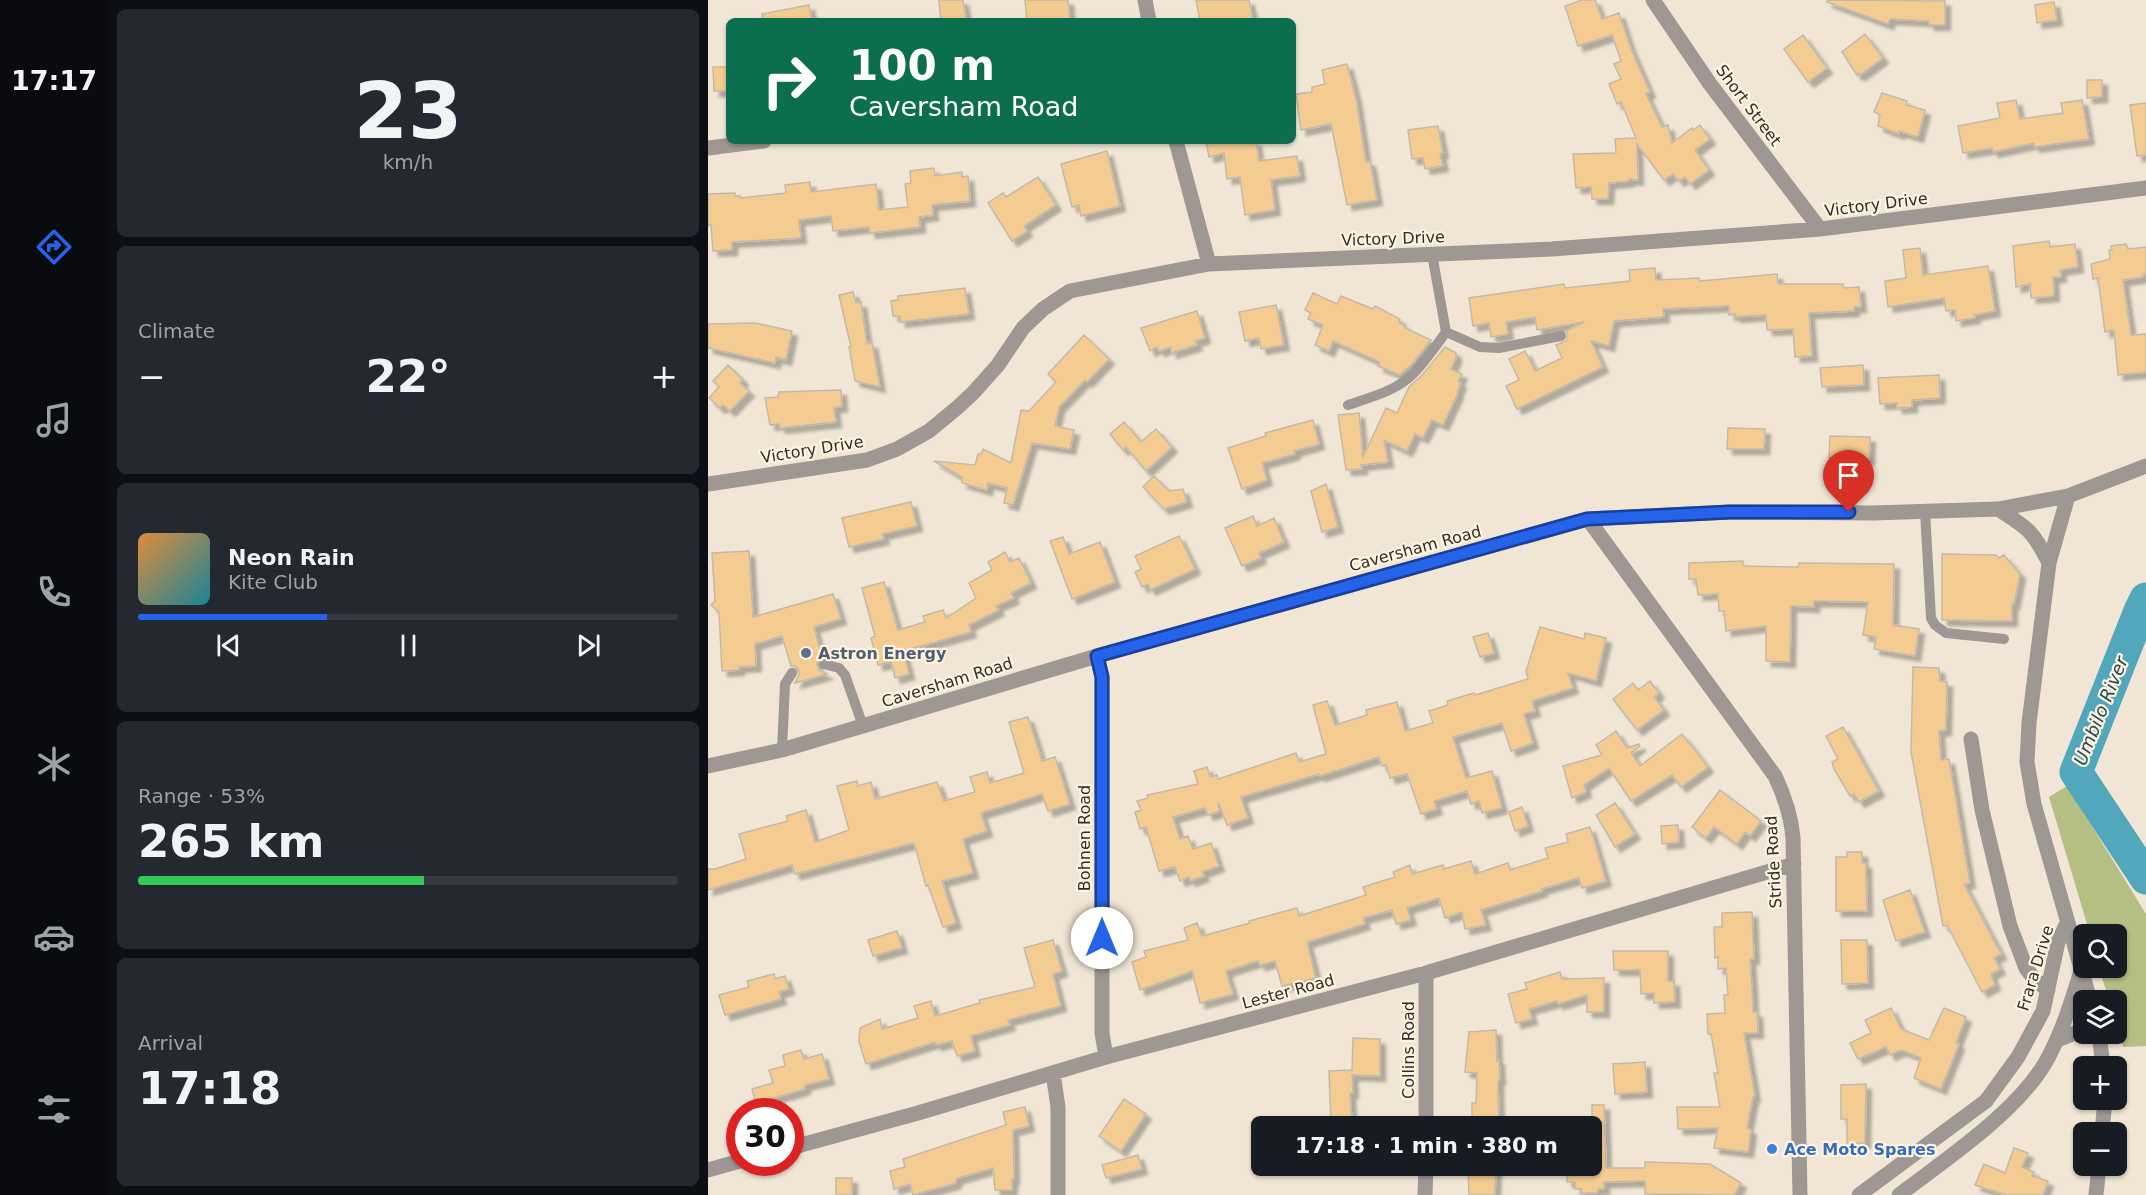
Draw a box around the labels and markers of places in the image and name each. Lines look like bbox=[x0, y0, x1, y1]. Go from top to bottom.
pin bbox=[1823, 450, 1874, 512]
place label: Astron Energy bbox=[818, 644, 947, 663]
marker: Astron Energy bbox=[799, 646, 813, 660]
place label: Ace Moto Spares bbox=[1784, 1140, 1935, 1159]
marker: Ace Moto Spares bbox=[1765, 1142, 1779, 1156]

